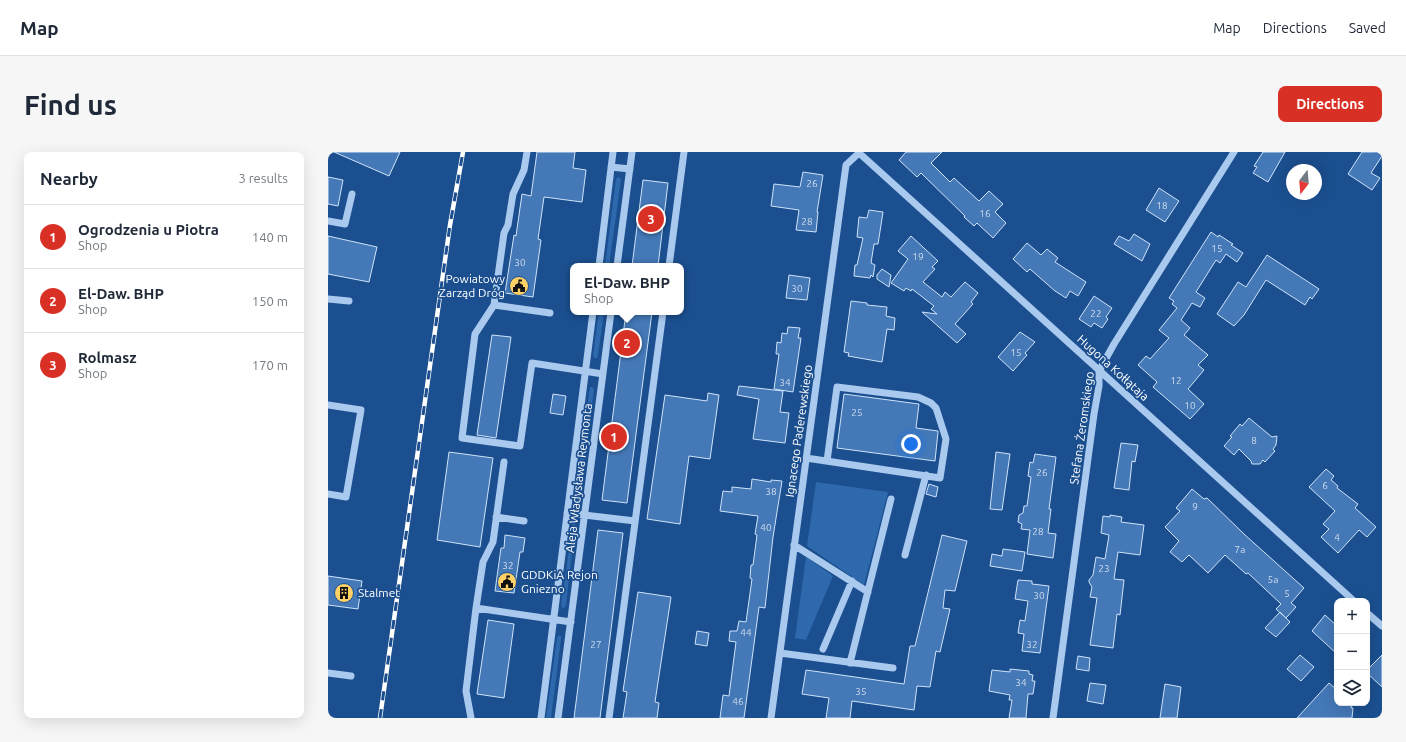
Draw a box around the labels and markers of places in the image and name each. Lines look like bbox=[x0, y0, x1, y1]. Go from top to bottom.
pin: 3 bbox=[638, 204, 664, 234]
place label: Powiatowy Zarząd Dróg bbox=[439, 272, 505, 299]
public building icon: Powiatowy Zarząd Dróg bbox=[508, 275, 530, 297]
pin: 2 bbox=[614, 328, 640, 358]
pin: 1 bbox=[601, 422, 627, 452]
place label: GDDKiA Rejon Gniezno bbox=[521, 568, 598, 595]
public building icon: GDDKiA Rejon Gniezno bbox=[496, 571, 518, 593]
building icon: Stalmet bbox=[333, 582, 355, 604]
place label: Stalmet bbox=[358, 586, 400, 599]

